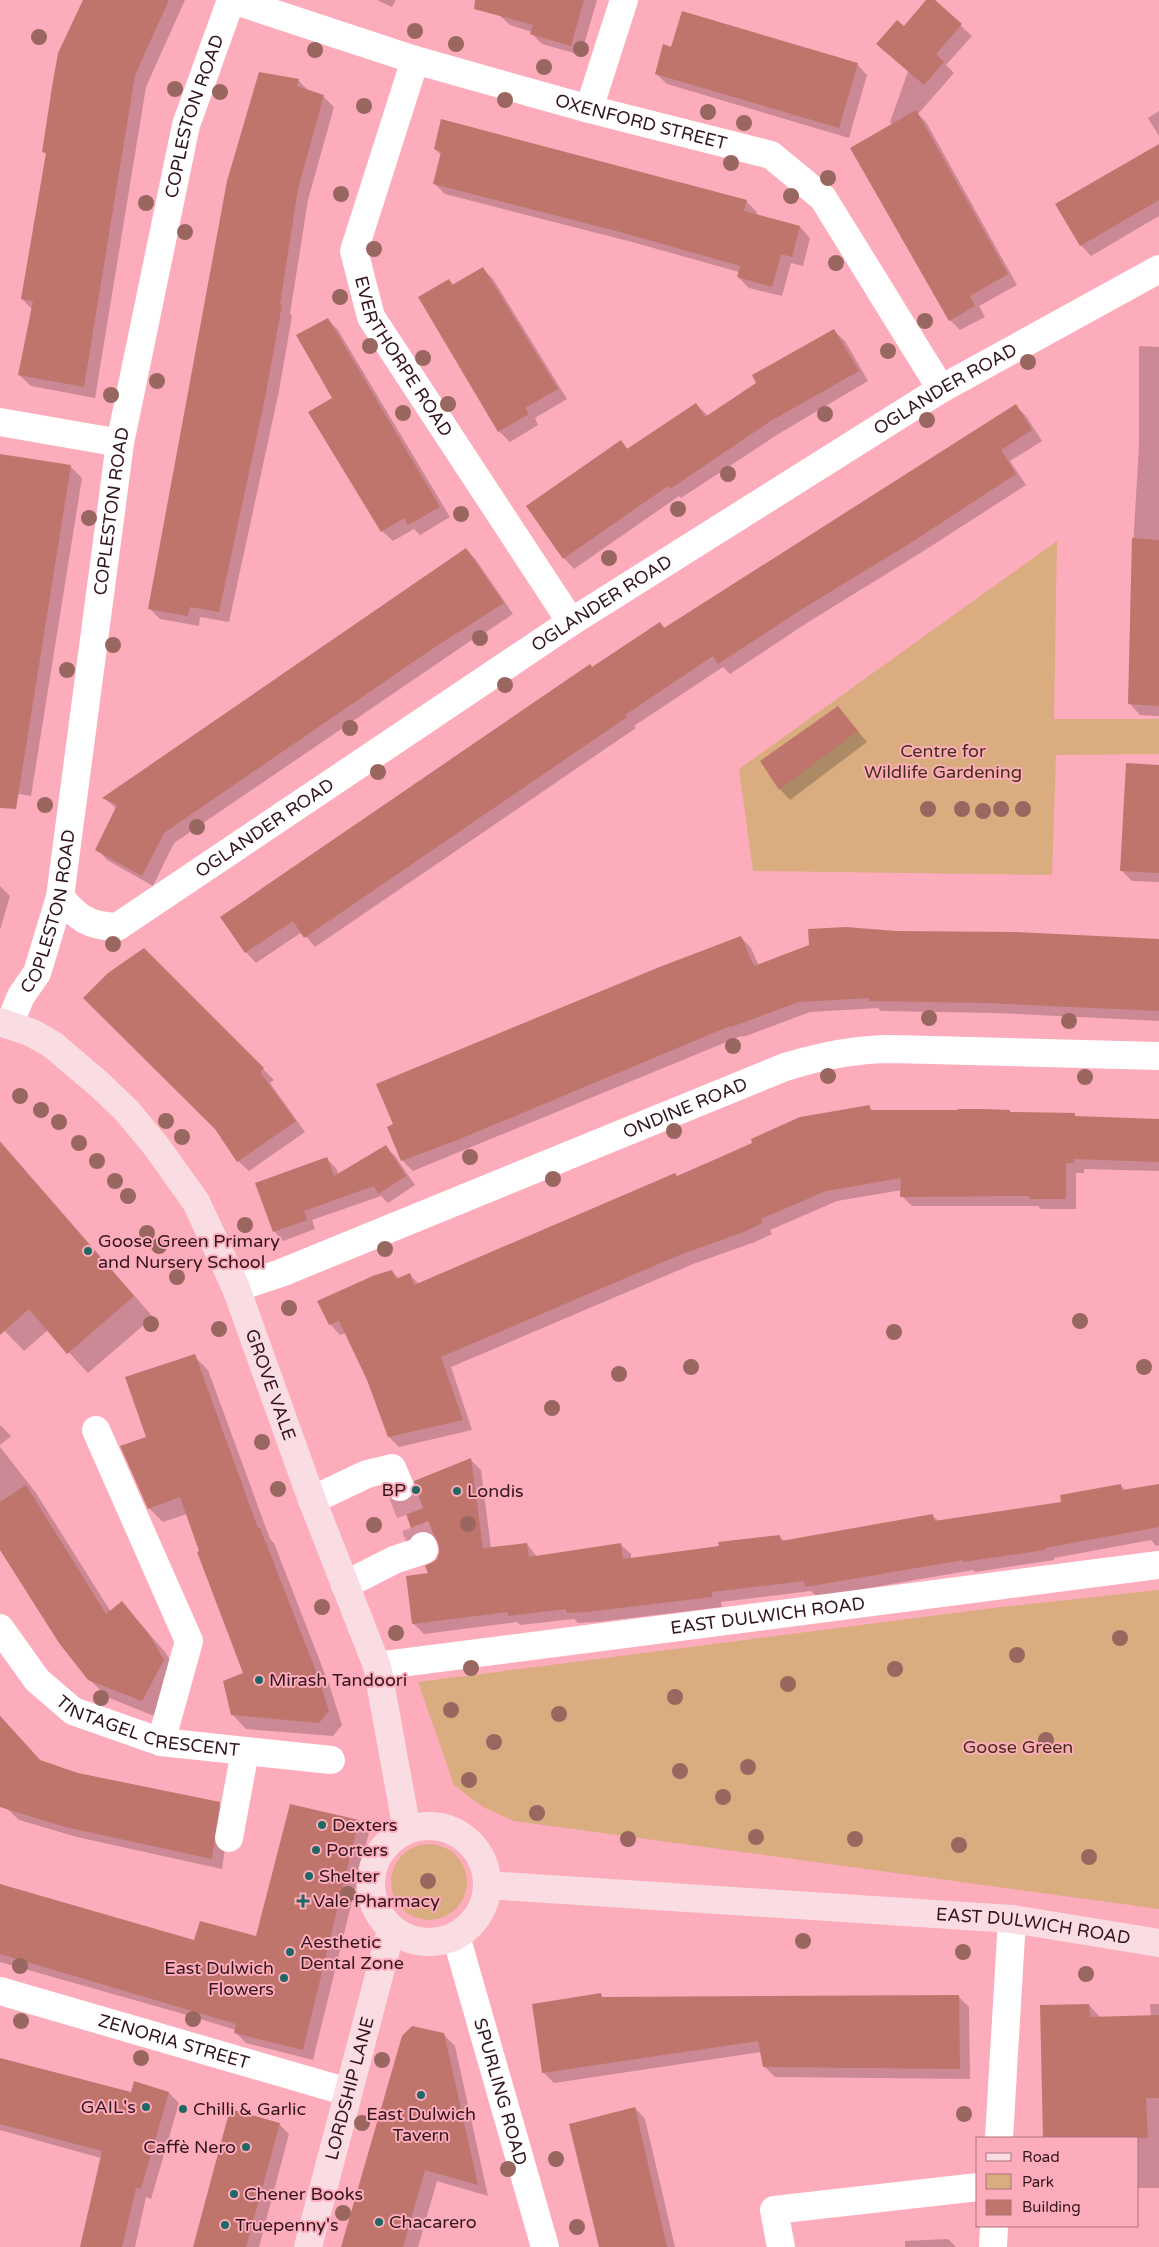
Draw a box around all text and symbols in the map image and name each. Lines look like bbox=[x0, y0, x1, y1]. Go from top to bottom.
street label: COPLESTON ROAD bbox=[160, 32, 229, 200]
street label: OXENFORD STREET bbox=[553, 89, 729, 154]
street label: EVERTHORPE ROAD bbox=[350, 274, 457, 441]
street label: OGLANDER ROAD bbox=[869, 338, 1021, 440]
street label: COPLESTON ROAD bbox=[89, 425, 134, 597]
street label: OGLANDER ROAD bbox=[527, 550, 676, 657]
park label: Centre for Wildlife Gardening bbox=[864, 740, 1022, 783]
street label: OGLANDER ROAD bbox=[191, 773, 338, 882]
street label: COPLESTON ROAD bbox=[15, 828, 80, 998]
street label: ONDINE ROAD bbox=[620, 1073, 751, 1143]
place label: Goose Green Primary and Nursery School bbox=[98, 1230, 280, 1273]
marker: Goose Green Primary and Nursery School bbox=[82, 1245, 94, 1257]
street label: GROVE VALE bbox=[241, 1326, 301, 1443]
place label: BP bbox=[381, 1479, 406, 1501]
place label: Londis bbox=[467, 1480, 524, 1502]
marker: BP bbox=[410, 1484, 422, 1496]
marker: Londis bbox=[451, 1485, 463, 1497]
street label: EAST DULWICH ROAD bbox=[669, 1592, 866, 1639]
place label: Mirash Tandoori bbox=[269, 1669, 407, 1691]
marker: Mirash Tandoori bbox=[253, 1674, 265, 1686]
street label: TINTAGEL CRESCENT bbox=[51, 1690, 241, 1761]
park label: Goose Green bbox=[963, 1736, 1073, 1758]
place label: Dexters bbox=[332, 1814, 397, 1836]
marker: Dexters bbox=[316, 1819, 328, 1831]
place label: Porters bbox=[326, 1839, 388, 1861]
marker: Porters bbox=[310, 1844, 322, 1856]
place label: Shelter bbox=[319, 1865, 380, 1887]
marker: Shelter bbox=[303, 1870, 315, 1882]
place label: Vale Pharmacy bbox=[313, 1890, 440, 1912]
marker: Vale Pharmacy bbox=[297, 1895, 309, 1907]
street label: EAST DULWICH ROAD bbox=[935, 1903, 1132, 1949]
place label: Aesthetic Dental Zone bbox=[300, 1931, 404, 1974]
marker: Aesthetic Dental Zone bbox=[284, 1946, 296, 1958]
place label: East Dulwich Flowers bbox=[164, 1957, 274, 2000]
marker: East Dulwich Flowers bbox=[278, 1972, 290, 1984]
street label: ZENORIA STREET bbox=[96, 2009, 252, 2074]
street label: LORDSHIP LANE bbox=[320, 2014, 379, 2162]
street label: SPURLING ROAD bbox=[469, 2016, 532, 2168]
marker: East Dulwich Tavern bbox=[415, 2089, 427, 2101]
place label: GAIL's bbox=[81, 2096, 136, 2118]
place label: Chilli & Garlic bbox=[193, 2098, 306, 2120]
marker: GAIL's bbox=[140, 2101, 152, 2113]
marker: Chilli & Garlic bbox=[177, 2103, 189, 2115]
place label: East Dulwich Tavern bbox=[366, 2103, 476, 2146]
place label: Caffè Nero bbox=[143, 2136, 236, 2158]
legend bbox=[976, 2137, 1139, 2227]
marker: Caffè Nero bbox=[240, 2141, 252, 2153]
text: Road bbox=[1022, 2148, 1060, 2166]
text: Park bbox=[1022, 2173, 1054, 2191]
place label: Chener Books bbox=[244, 2183, 363, 2205]
marker: Chener Books bbox=[228, 2188, 240, 2200]
text: Building bbox=[1022, 2198, 1081, 2216]
place label: Chacarero bbox=[389, 2211, 477, 2233]
place label: Truepenny's bbox=[235, 2214, 339, 2236]
marker: Chacarero bbox=[373, 2216, 385, 2228]
marker: Truepenny's bbox=[219, 2219, 231, 2231]

